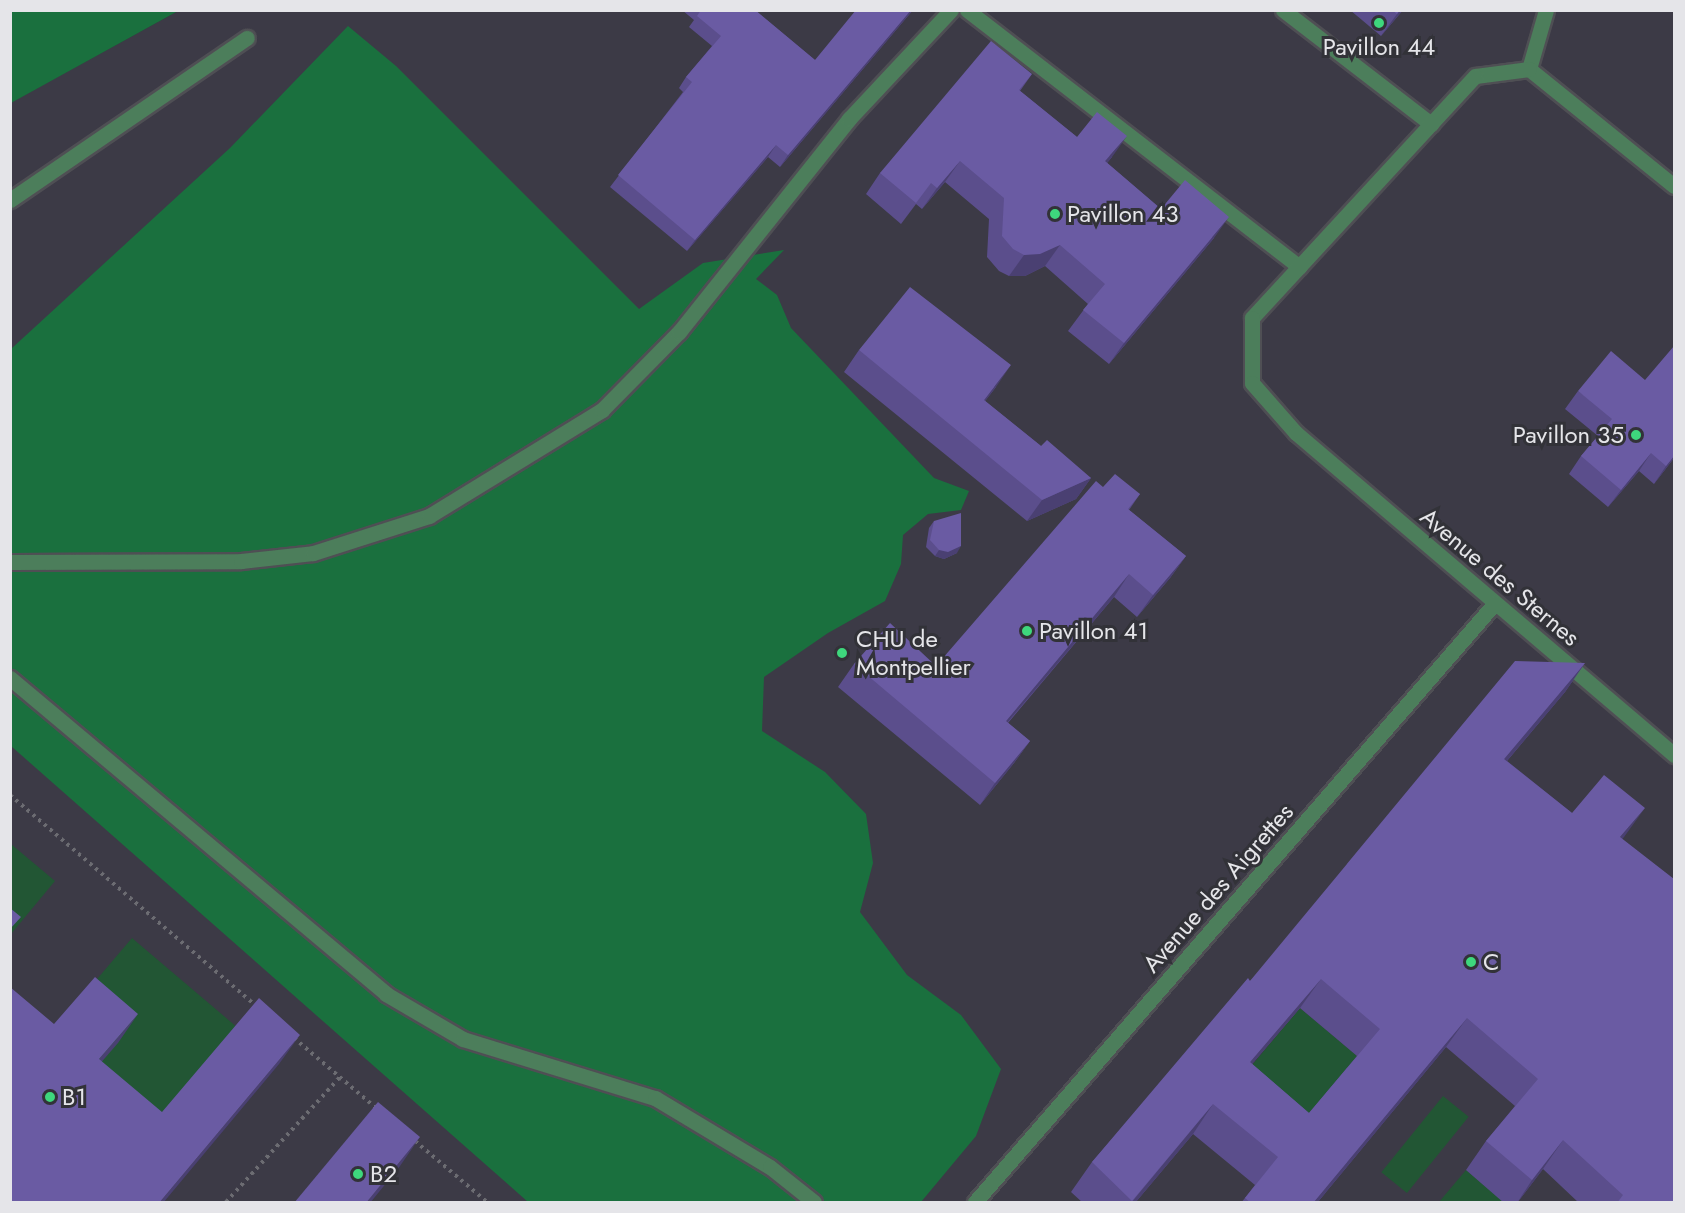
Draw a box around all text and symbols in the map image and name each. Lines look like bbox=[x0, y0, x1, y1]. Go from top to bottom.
marker: Pavillon 44 bbox=[1372, 16, 1386, 30]
place label: Pavillon 44 bbox=[1323, 33, 1435, 61]
place label: Pavillon 43 bbox=[1067, 200, 1179, 228]
marker: Pavillon 43 bbox=[1048, 207, 1062, 221]
place label: Pavillon 35 bbox=[1513, 421, 1624, 449]
marker: Pavillon 35 bbox=[1629, 428, 1643, 442]
street label: Avenue des Sternes bbox=[1415, 502, 1585, 652]
place label: Pavillon 41 bbox=[1039, 617, 1148, 645]
marker: Pavillon 41 bbox=[1020, 624, 1034, 638]
place label: CHU de Montpellier bbox=[856, 625, 971, 681]
marker: CHU de Montpellier bbox=[833, 644, 851, 662]
street label: Avenue des Aigrettes bbox=[1137, 798, 1299, 978]
place label: C bbox=[1483, 948, 1499, 976]
marker: C bbox=[1464, 955, 1478, 969]
place label: B1 bbox=[62, 1083, 86, 1111]
marker: B1 bbox=[43, 1090, 57, 1104]
place label: B2 bbox=[370, 1160, 397, 1188]
marker: B2 bbox=[351, 1167, 365, 1181]

